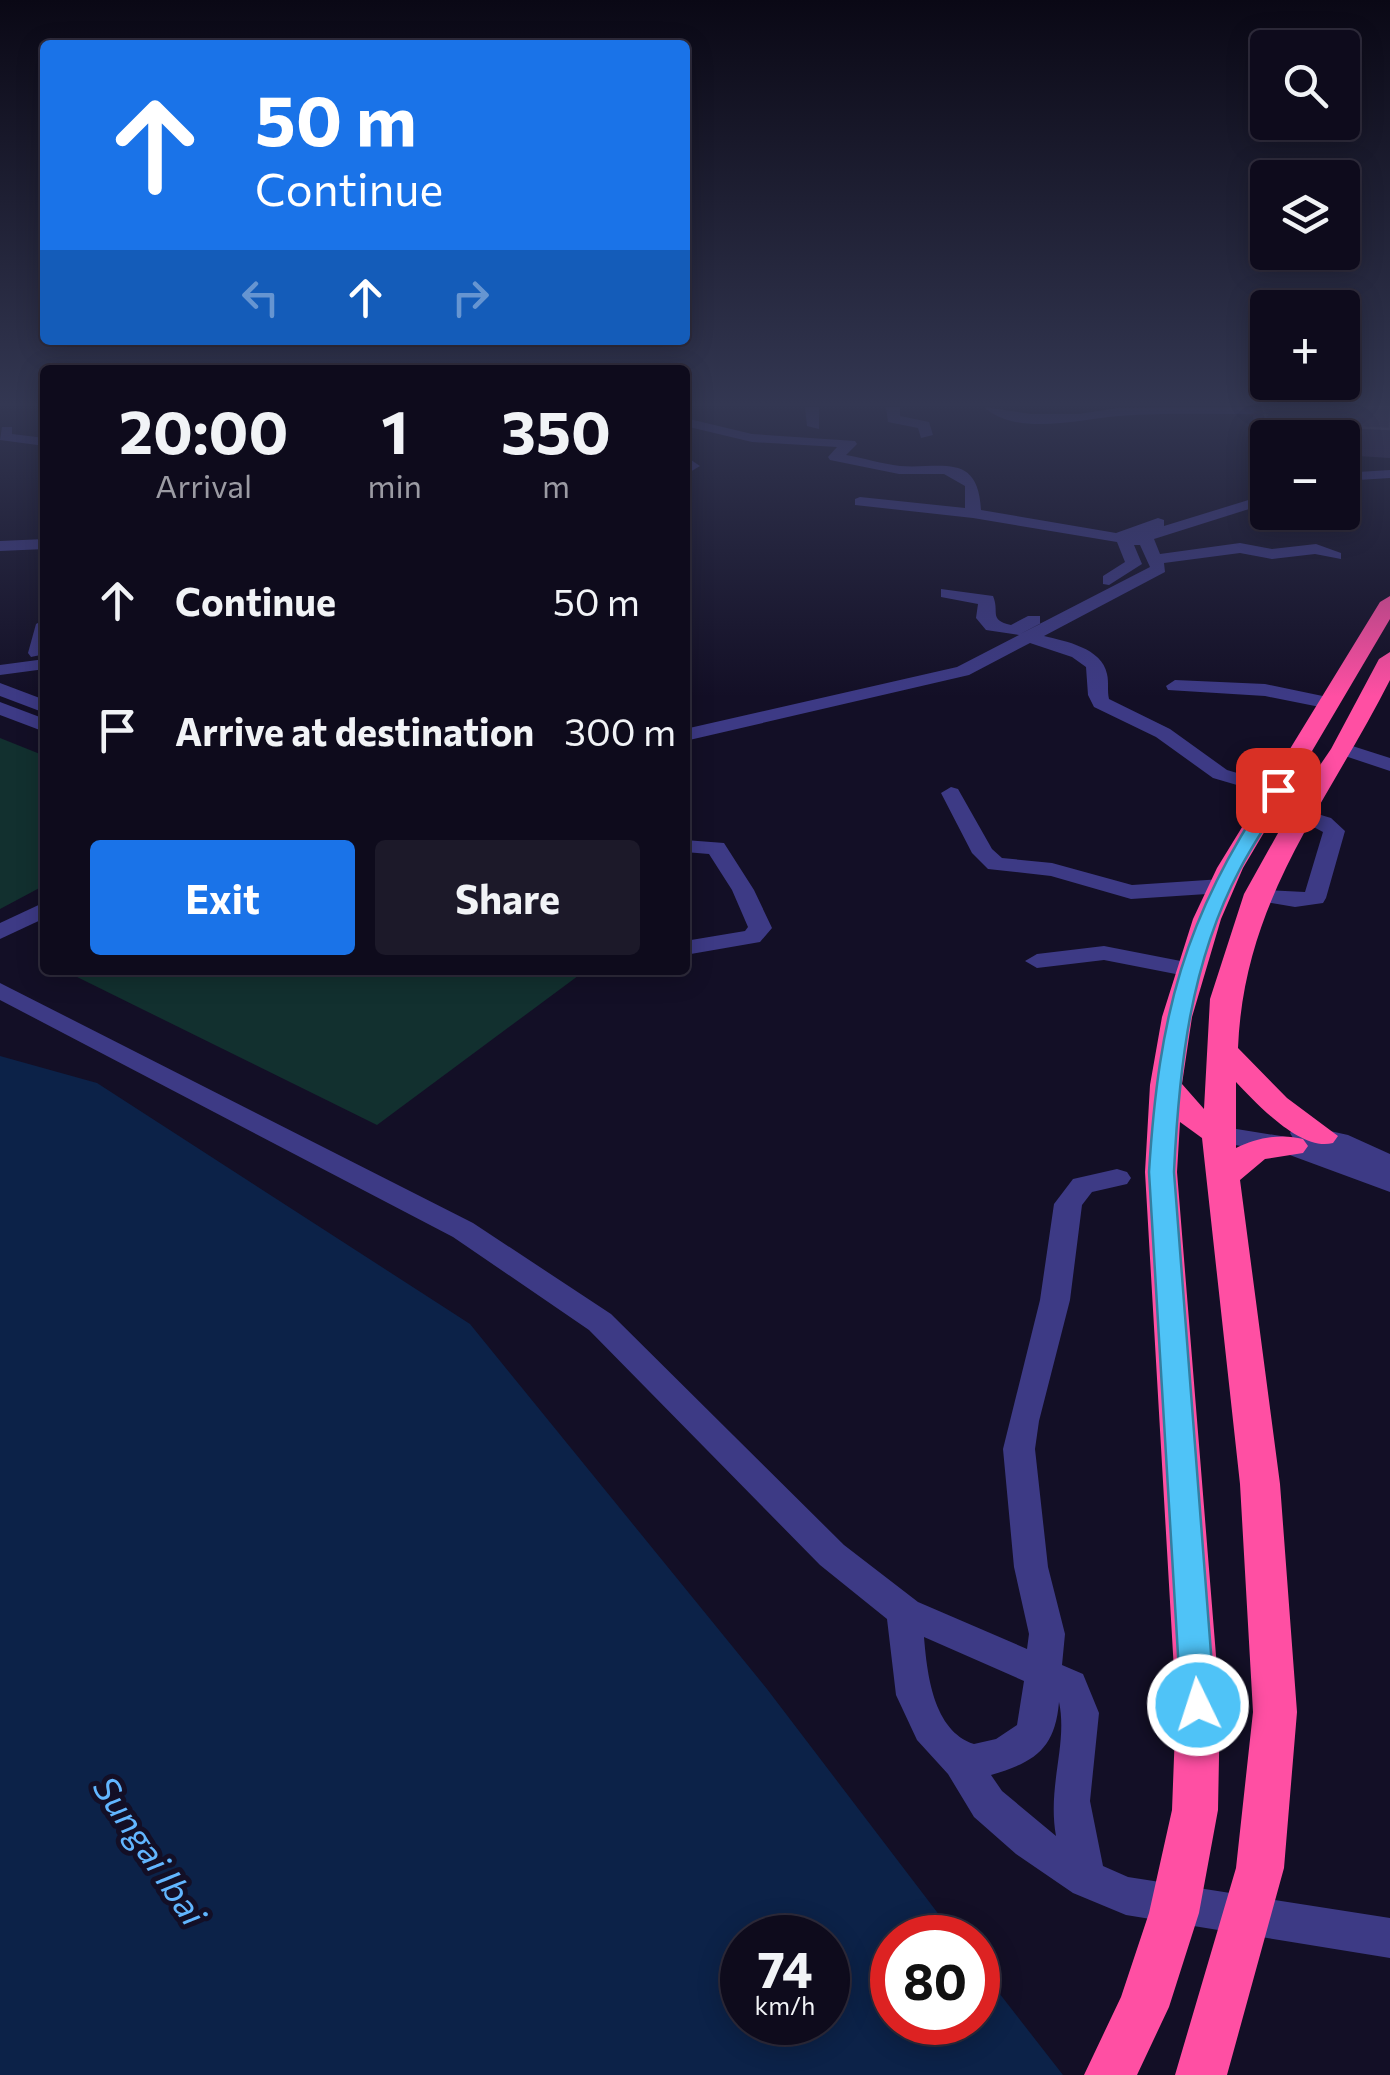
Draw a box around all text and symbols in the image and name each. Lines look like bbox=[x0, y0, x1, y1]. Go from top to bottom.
map controls bbox=[1250, 30, 1360, 530]
button: search bbox=[1250, 30, 1360, 140]
text: 50 m bbox=[255, 75, 417, 160]
icon: ahead bbox=[90, 80, 220, 210]
text: Continue bbox=[255, 160, 443, 215]
button: layers bbox=[1250, 160, 1360, 270]
icon: left bbox=[233, 270, 288, 325]
icon: ahead bbox=[338, 270, 393, 325]
icon: right bbox=[443, 270, 498, 325]
button: + bbox=[1250, 290, 1360, 400]
text: 20:00 bbox=[119, 393, 288, 466]
text: 1 bbox=[381, 393, 408, 466]
text: 350 bbox=[501, 393, 611, 466]
button: − bbox=[1250, 420, 1360, 530]
text: Arrival bbox=[155, 465, 252, 505]
text: min bbox=[367, 465, 422, 505]
text: m bbox=[542, 465, 570, 505]
icon: ahead bbox=[90, 573, 145, 628]
text: Continue bbox=[175, 577, 336, 624]
text: 50 m bbox=[553, 577, 640, 624]
icon: arrive bbox=[90, 703, 145, 758]
text: Arrive at destination bbox=[175, 707, 534, 754]
text: 300 m bbox=[564, 707, 676, 754]
pin bbox=[1236, 748, 1321, 833]
icon: arrive bbox=[1251, 763, 1306, 818]
button: Exit bbox=[90, 840, 355, 955]
button: Share bbox=[375, 840, 640, 955]
position arrow bbox=[1146, 1653, 1250, 1757]
water label: Sungai Ibai bbox=[86, 1767, 217, 1933]
speed limit sign: 80 bbox=[870, 1915, 1000, 2045]
text: 74 bbox=[757, 1937, 813, 1998]
text: km/h bbox=[755, 1990, 815, 2020]

